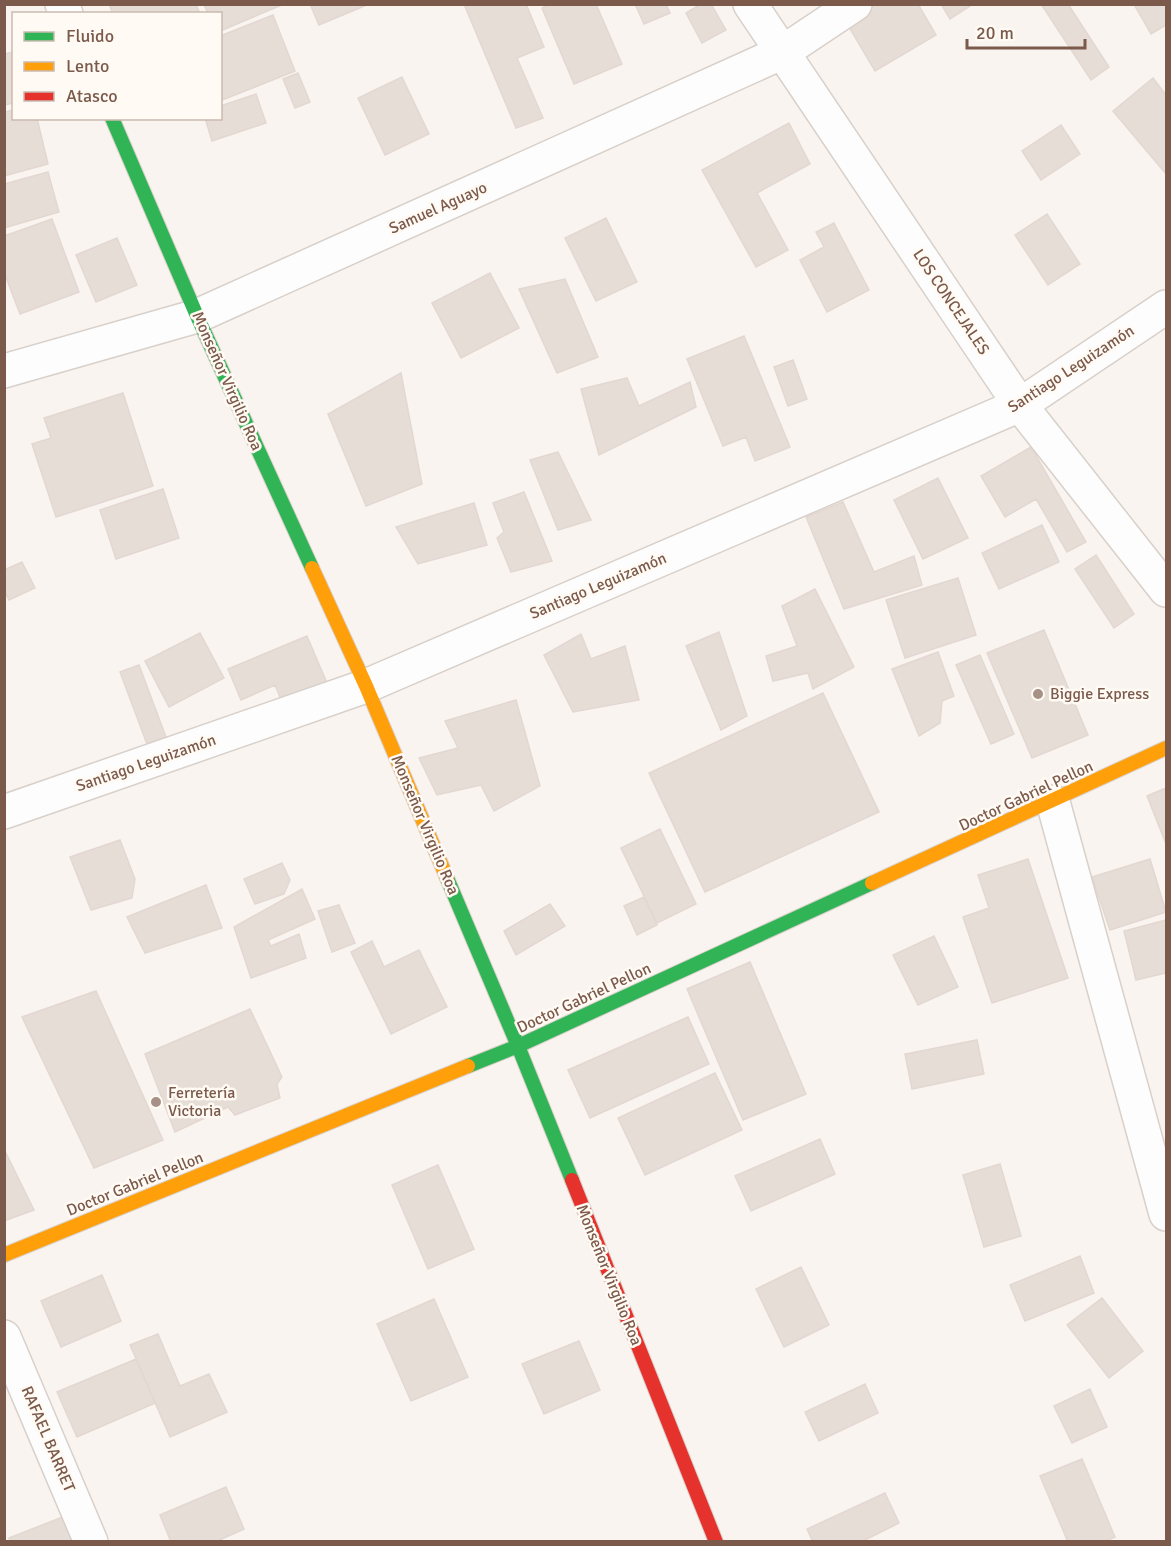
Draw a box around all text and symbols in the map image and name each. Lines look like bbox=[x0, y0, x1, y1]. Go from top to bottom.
legend bbox=[12, 12, 222, 120]
scale bar bbox=[967, 12, 1086, 50]
text: 20 m bbox=[976, 22, 1014, 44]
text: Fluido bbox=[66, 25, 114, 47]
text: Lento bbox=[66, 55, 109, 77]
text: Atasco bbox=[66, 85, 118, 107]
street label: Samuel Aguayo bbox=[386, 177, 490, 239]
street label: LOS CONCEJALES bbox=[908, 245, 994, 359]
street label: Monseñor Virgilio Roa bbox=[187, 308, 267, 454]
street label: Santiago Leguizamón bbox=[1004, 321, 1138, 417]
street label: Santiago Leguizamón bbox=[527, 548, 669, 624]
place label: Biggie Express bbox=[1050, 684, 1149, 704]
marker: Biggie Express bbox=[1031, 687, 1045, 701]
street label: Santiago Leguizamón bbox=[73, 730, 219, 796]
street label: Monseñor Virgilio Roa bbox=[386, 752, 464, 898]
street label: Doctor Gabriel Pellon bbox=[956, 756, 1096, 836]
street label: Doctor Gabriel Pellon bbox=[514, 958, 654, 1038]
place label: Ferretería Victoria bbox=[168, 1083, 235, 1121]
marker: Ferretería Victoria bbox=[149, 1095, 163, 1109]
street label: Doctor Gabriel Pellon bbox=[64, 1147, 206, 1221]
street label: Monseñor Virgilio Roa bbox=[572, 1202, 646, 1348]
street label: RAFAEL BARRET bbox=[17, 1383, 79, 1495]

